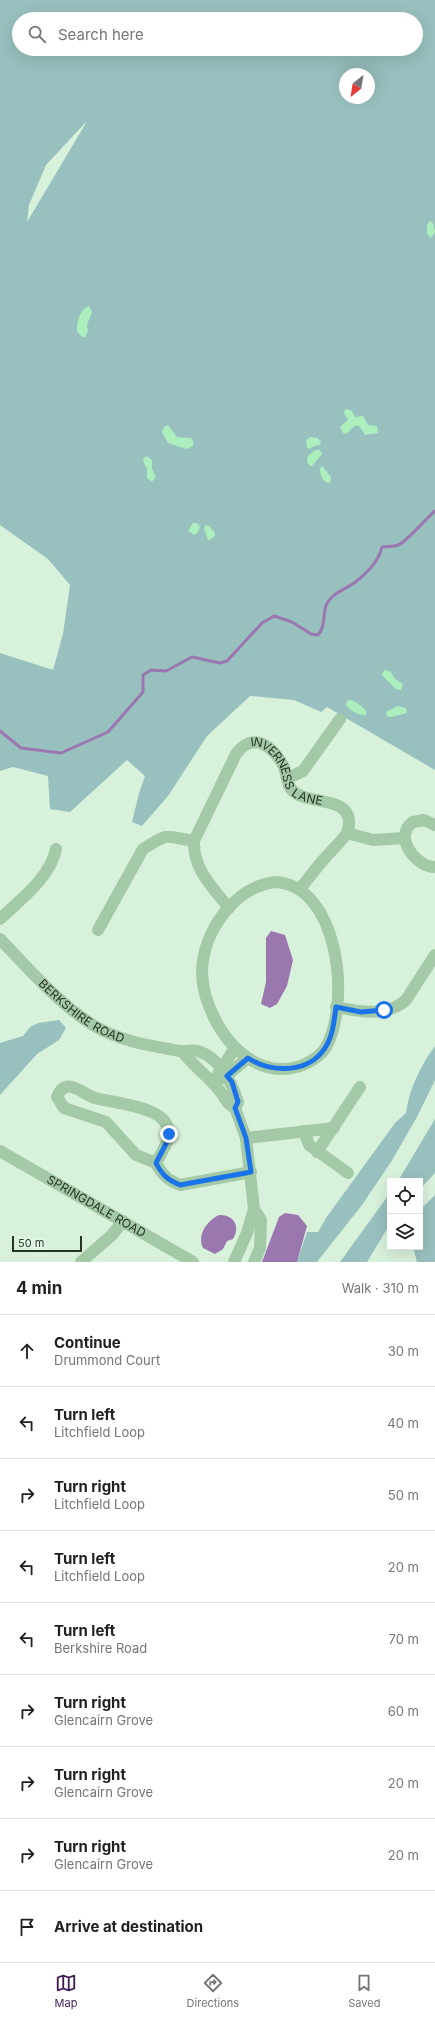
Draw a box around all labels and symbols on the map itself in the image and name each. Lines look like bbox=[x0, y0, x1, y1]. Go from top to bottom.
north arrow bbox=[339, 68, 375, 104]
street label: INVERNESS LANE bbox=[250, 734, 324, 808]
street label: BERKSHIRE ROAD bbox=[36, 976, 127, 1046]
route start bbox=[375, 1001, 393, 1019]
route end bbox=[160, 1125, 178, 1143]
street label: SPRINGDALE ROAD bbox=[44, 1172, 149, 1240]
scale bar bbox=[12, 1234, 82, 1253]

